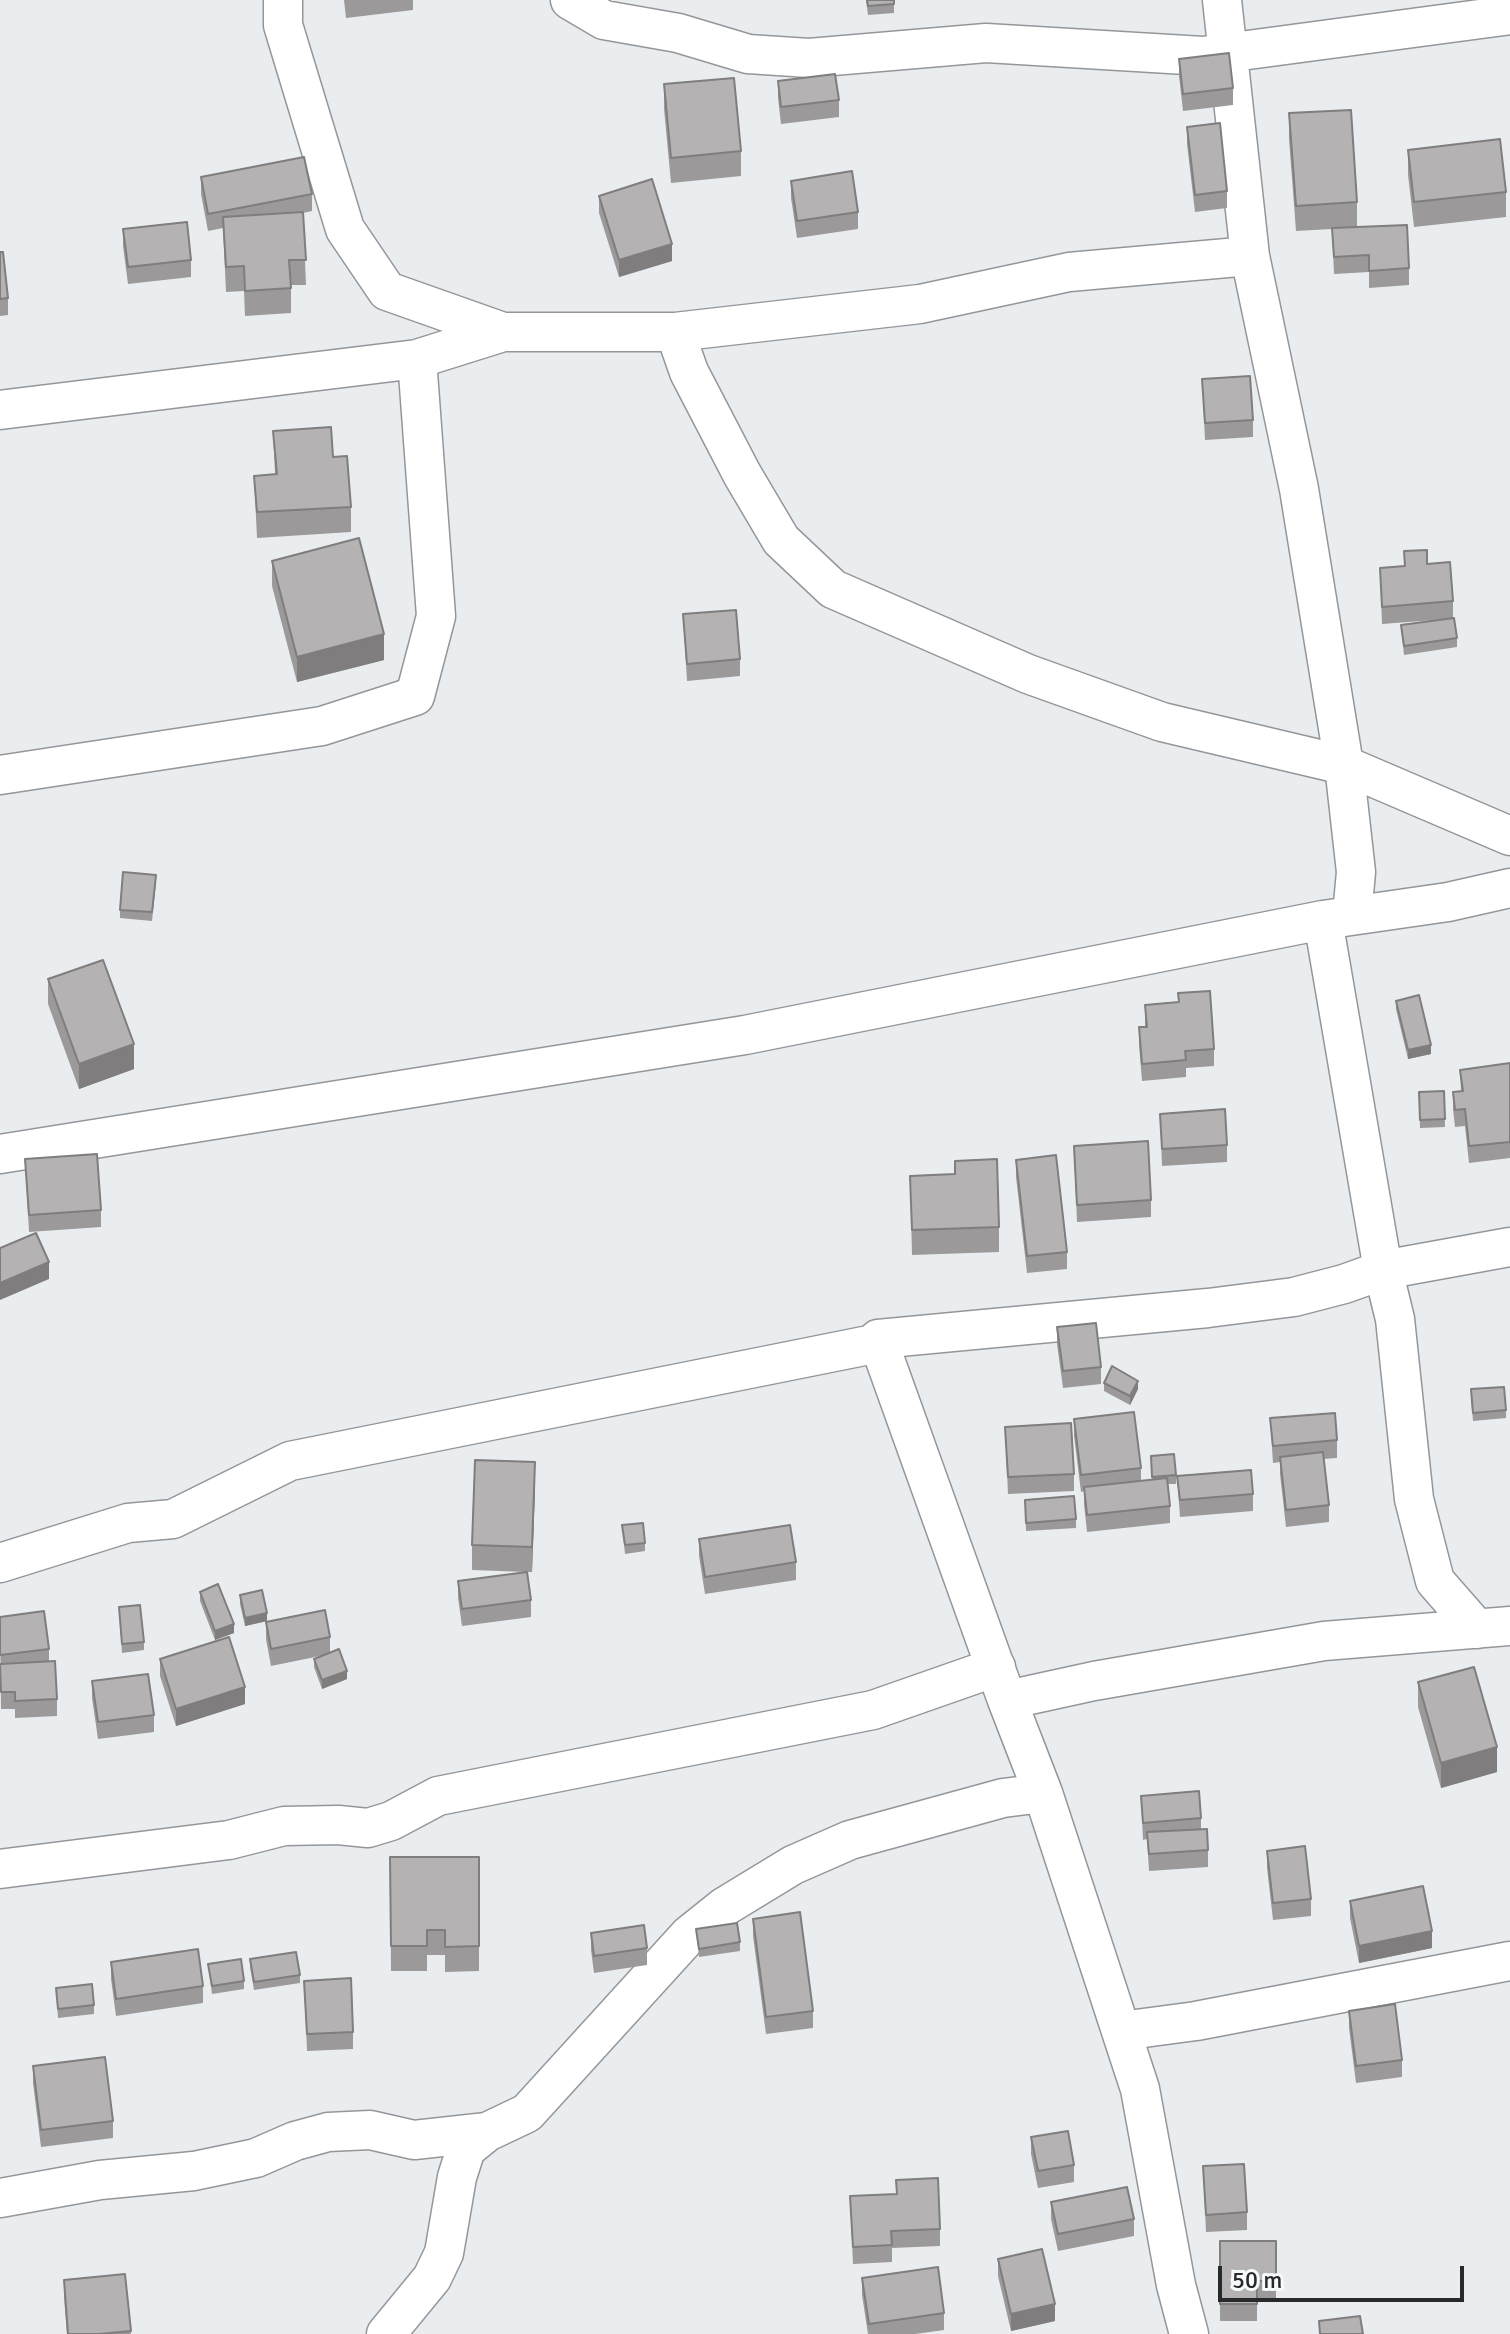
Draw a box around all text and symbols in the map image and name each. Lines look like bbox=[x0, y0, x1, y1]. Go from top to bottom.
scale bar bbox=[1222, 2250, 1468, 2300]
text: 50 m bbox=[1232, 2265, 1282, 2295]

